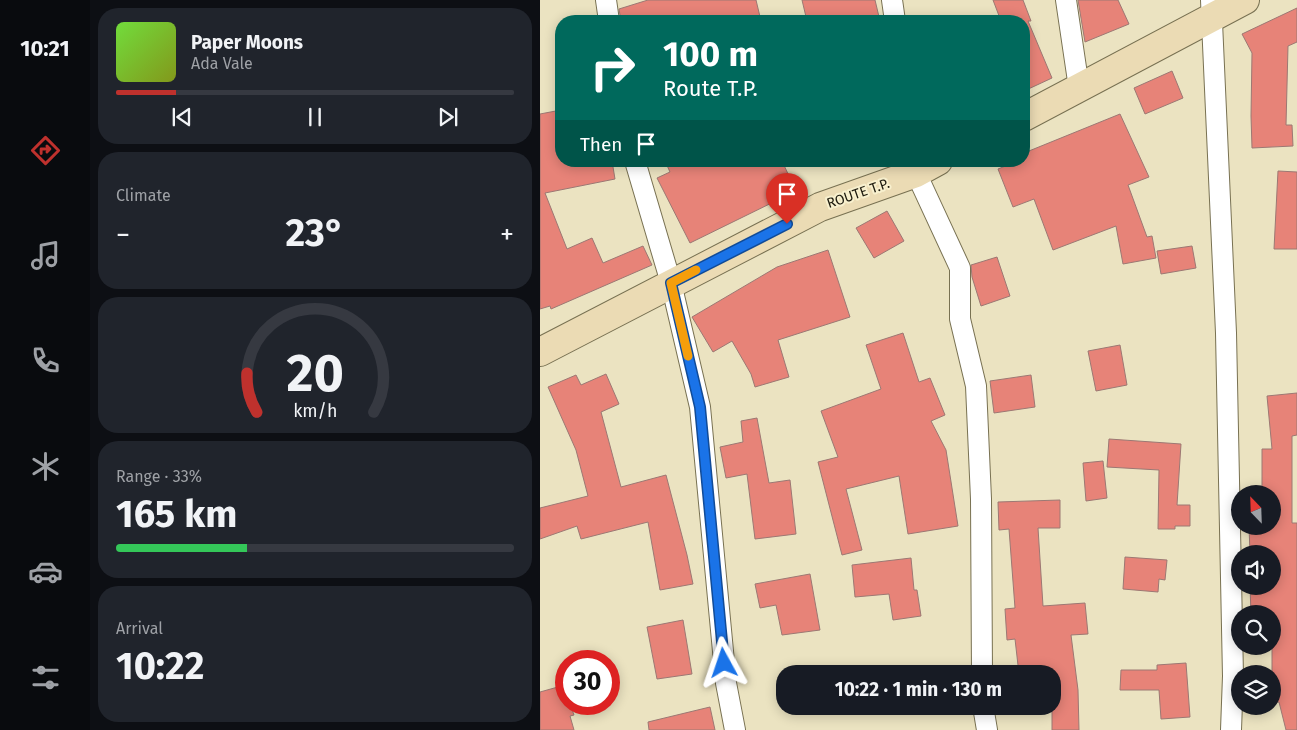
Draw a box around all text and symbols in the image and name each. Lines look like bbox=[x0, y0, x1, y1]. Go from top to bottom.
text: Paper Moons bbox=[191, 31, 303, 54]
text: 100 m bbox=[663, 33, 758, 75]
text: 10:21 bbox=[20, 35, 70, 62]
icon: right bbox=[580, 35, 645, 100]
text: Ada Vale bbox=[191, 54, 253, 73]
text: Route T.P. bbox=[663, 75, 758, 102]
icon: previous bbox=[168, 103, 196, 131]
icon: pause bbox=[301, 103, 329, 131]
icon: next bbox=[434, 103, 462, 131]
icon: arrive bbox=[632, 130, 660, 158]
icon: directions bbox=[28, 133, 63, 168]
text: Then bbox=[580, 133, 622, 156]
pin bbox=[766, 173, 808, 224]
street label: ROUTE T.P. bbox=[825, 175, 892, 212]
icon: arrive bbox=[773, 180, 801, 208]
text: Climate bbox=[116, 186, 171, 205]
text: 23° bbox=[286, 210, 345, 256]
text: − bbox=[116, 218, 130, 251]
text: + bbox=[500, 218, 514, 251]
icon: music bbox=[28, 238, 63, 273]
text: 20 bbox=[286, 342, 344, 405]
icon: phone bbox=[28, 343, 63, 378]
text: km/h bbox=[293, 400, 337, 422]
icon: climate bbox=[28, 449, 63, 484]
text: Range · 33% bbox=[116, 467, 202, 486]
north arrow bbox=[1231, 485, 1281, 535]
map controls bbox=[1231, 485, 1281, 715]
text: 165 km bbox=[116, 491, 237, 537]
button: sound bbox=[1231, 545, 1281, 595]
icon: car bbox=[28, 554, 63, 589]
button: search bbox=[1231, 605, 1281, 655]
text: Arrival bbox=[116, 619, 163, 638]
position arrow bbox=[697, 636, 749, 688]
text: 10:22 bbox=[116, 643, 204, 689]
speed limit sign: 30 bbox=[555, 650, 620, 715]
icon: filters bbox=[28, 660, 63, 695]
button: layers bbox=[1231, 665, 1281, 715]
text: 10:22 · 1 min · 130 m bbox=[835, 678, 1002, 701]

